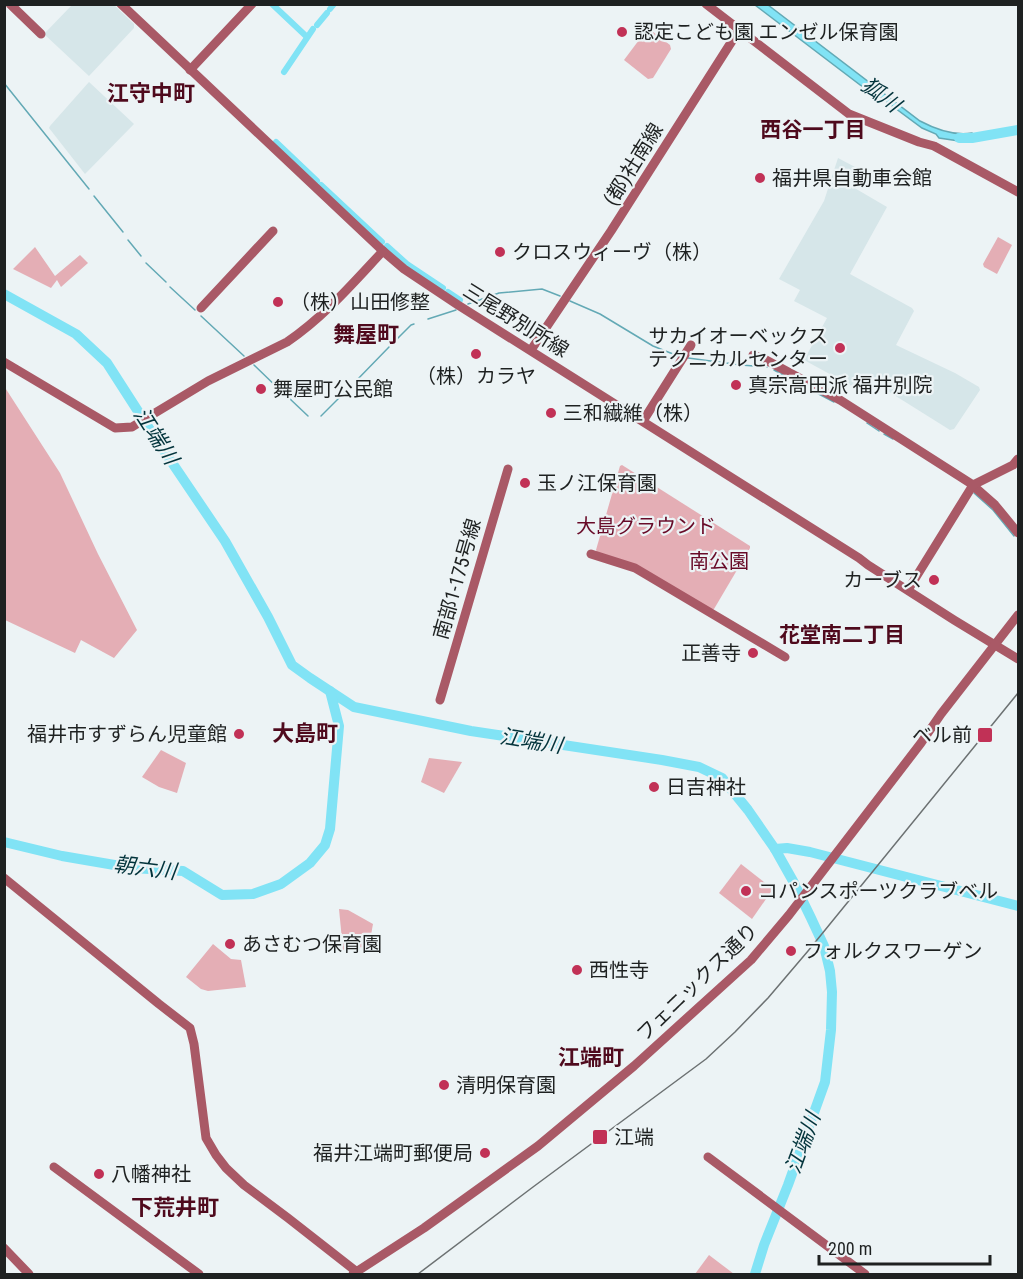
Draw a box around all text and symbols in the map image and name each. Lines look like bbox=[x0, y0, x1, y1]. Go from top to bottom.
place label: 認定こども園 エンゼル保育園 bbox=[634, 20, 899, 44]
marker: 認定こども園 エンゼル保育園 bbox=[615, 25, 629, 39]
water label: 狐川 bbox=[857, 73, 907, 118]
district label: 江守中町 bbox=[107, 81, 195, 106]
street label: (都)社南線 bbox=[598, 118, 668, 210]
district label: 西谷一丁目 bbox=[761, 118, 866, 142]
place label: 福井県自動車会館 bbox=[772, 166, 932, 190]
marker: 福井県自動車会館 bbox=[753, 171, 767, 185]
place label: クロスウィーヴ（株） bbox=[512, 240, 712, 264]
marker: クロスウィーヴ（株） bbox=[493, 245, 507, 259]
street label: 三尾野別所線 bbox=[459, 278, 573, 362]
place label: （株）山田修整 bbox=[290, 290, 430, 314]
marker: （株）山田修整 bbox=[271, 295, 285, 309]
district label: 舞屋町 bbox=[333, 322, 399, 347]
place label: サカイオーベックス テクニカルセンター bbox=[648, 324, 828, 371]
marker: サカイオーベックス テクニカルセンター bbox=[833, 341, 847, 355]
marker: （株）カラヤ bbox=[469, 347, 483, 361]
place label: （株）カラヤ bbox=[416, 364, 536, 388]
place label: 真宗高田派 福井別院 bbox=[748, 373, 933, 397]
place label: 舞屋町公民館 bbox=[273, 377, 393, 401]
marker: 真宗高田派 福井別院 bbox=[729, 378, 743, 392]
marker: 舞屋町公民館 bbox=[254, 382, 268, 396]
place label: 三和繊維（株） bbox=[563, 401, 703, 425]
water label: 江端川 bbox=[129, 403, 184, 471]
marker: 三和繊維（株） bbox=[544, 406, 558, 420]
place label: 玉ノ江保育園 bbox=[537, 471, 657, 495]
marker: 玉ノ江保育園 bbox=[518, 476, 532, 490]
park label: 大島グラウンド bbox=[576, 514, 716, 538]
street label: 南部1-175号線 bbox=[428, 516, 486, 642]
park label: 南公園 bbox=[689, 549, 749, 573]
place label: カーブス bbox=[843, 568, 922, 592]
marker: カーブス bbox=[927, 573, 941, 587]
district label: 花堂南二丁目 bbox=[779, 623, 905, 647]
place label: 正善寺 bbox=[681, 641, 741, 665]
marker: 正善寺 bbox=[746, 646, 760, 660]
district label: 大島町 bbox=[272, 721, 338, 746]
place label: 福井市すずらん児童館 bbox=[27, 722, 227, 746]
place label: ベル前 bbox=[912, 723, 972, 747]
water label: 江端川 bbox=[498, 724, 566, 758]
marker: ベル前 bbox=[976, 726, 994, 744]
marker: 福井市すずらん児童館 bbox=[232, 727, 246, 741]
place label: 日吉神社 bbox=[666, 775, 746, 799]
marker: 日吉神社 bbox=[647, 780, 661, 794]
water label: 朝六川 bbox=[112, 852, 180, 884]
place label: コパンスポーツクラブベル bbox=[758, 879, 998, 903]
marker: コパンスポーツクラブベル bbox=[739, 884, 753, 898]
street label: フェニックス通り bbox=[631, 918, 763, 1046]
place label: あさむつ保育園 bbox=[242, 932, 382, 956]
marker: あさむつ保育園 bbox=[223, 937, 237, 951]
place label: フォルクスワーゲン bbox=[803, 939, 982, 963]
marker: フォルクスワーゲン bbox=[784, 944, 798, 958]
place label: 西性寺 bbox=[589, 958, 649, 982]
marker: 西性寺 bbox=[570, 963, 584, 977]
district label: 江端町 bbox=[558, 1045, 624, 1070]
place label: 清明保育園 bbox=[456, 1073, 556, 1097]
marker: 清明保育園 bbox=[437, 1078, 451, 1092]
water label: 江端川 bbox=[781, 1107, 826, 1177]
place label: 江端 bbox=[614, 1125, 654, 1149]
marker: 江端 bbox=[591, 1128, 609, 1146]
place label: 福井江端町郵便局 bbox=[313, 1141, 473, 1165]
marker: 福井江端町郵便局 bbox=[478, 1146, 492, 1160]
place label: 八幡神社 bbox=[111, 1162, 191, 1186]
marker: 八幡神社 bbox=[92, 1167, 106, 1181]
district label: 下荒井町 bbox=[131, 1195, 219, 1220]
scale bar bbox=[819, 1228, 990, 1266]
text: 200 m bbox=[828, 1238, 872, 1259]

